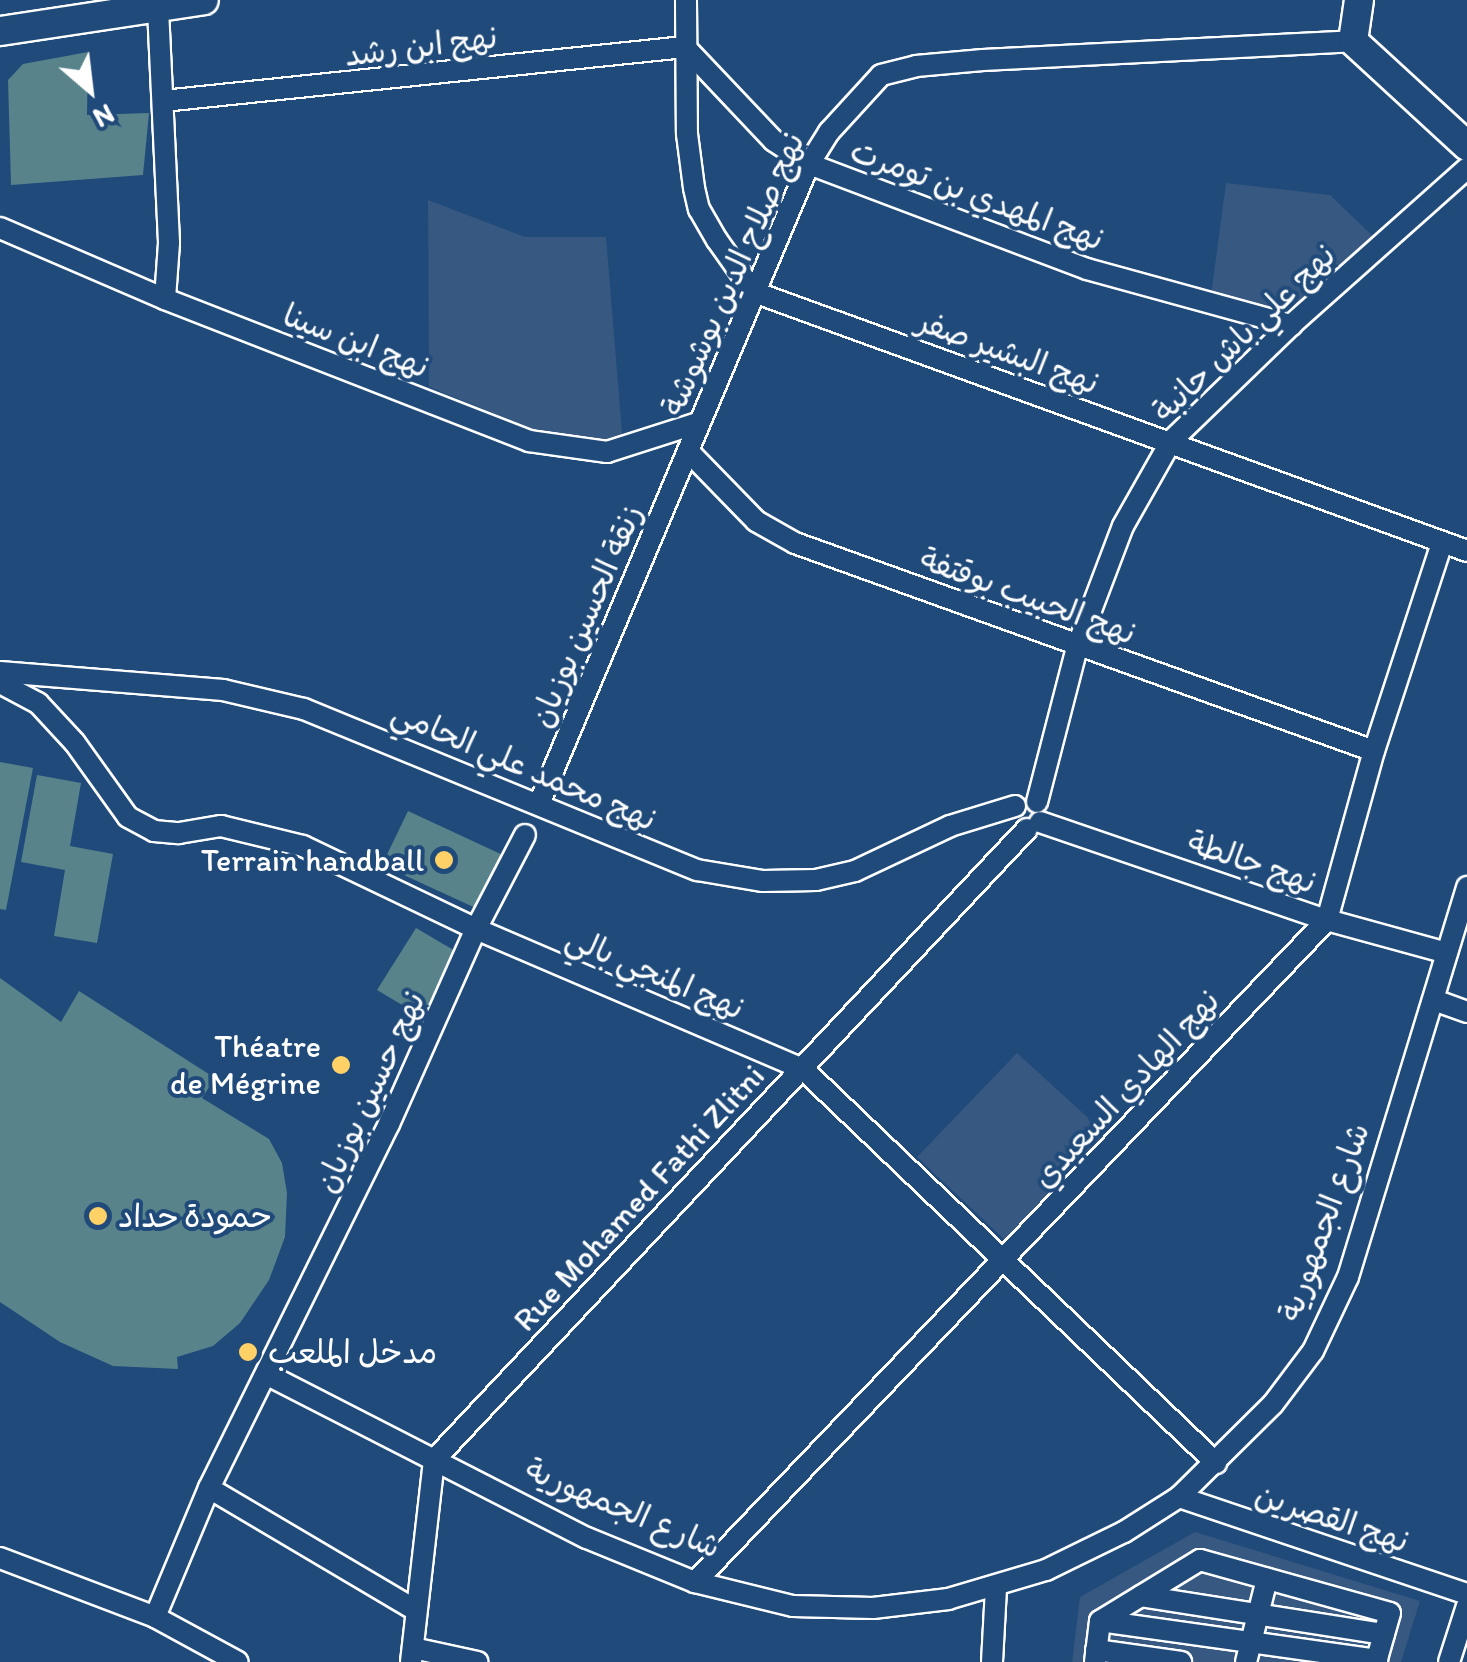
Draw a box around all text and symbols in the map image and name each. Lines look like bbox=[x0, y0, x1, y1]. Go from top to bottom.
street label: نهج ابن رشد bbox=[342, 18, 500, 74]
north arrow bbox=[40, 40, 140, 140]
text: N bbox=[88, 97, 120, 136]
street label: نهج صلاح الدين بوشوشة bbox=[653, 126, 813, 422]
street label: نهج المهدي بن تومرت bbox=[845, 131, 1109, 259]
street label: نهج علي باش حانبة bbox=[1145, 236, 1343, 430]
street label: نهج ابن سينا bbox=[278, 296, 434, 386]
street label: نهج البشير صفر bbox=[912, 301, 1104, 403]
street label: زنقة الحسين بوزيان bbox=[522, 499, 650, 733]
street label: نهج الحبيب بوقتفة bbox=[915, 539, 1141, 653]
street label: نهج محمد علي الحامي bbox=[386, 693, 662, 839]
street label: نهج جالطة bbox=[1183, 822, 1321, 902]
place label: Terrain handball bbox=[201, 841, 424, 879]
marker: Terrain handball bbox=[433, 849, 455, 871]
street label: نهج المنجي بالي bbox=[560, 918, 750, 1028]
street label: نهج الهادي السعيدي bbox=[1024, 982, 1228, 1196]
street label: نهج حسين بوزيان bbox=[307, 985, 433, 1199]
place label: Théatre de Mégrine bbox=[171, 1028, 321, 1103]
marker: Théatre de Mégrine bbox=[330, 1054, 352, 1076]
street label: Rue Mohamed Fathi Zlitni bbox=[506, 1057, 772, 1339]
street label: شارع الجمهورية bbox=[1270, 1118, 1378, 1326]
place label: حمودة حداد bbox=[118, 1197, 271, 1235]
marker: حمودة حداد bbox=[87, 1205, 109, 1227]
place label: مدخل الملعب bbox=[268, 1333, 437, 1371]
marker: مدخل الملعب bbox=[237, 1341, 259, 1363]
street label: شارع الجمهورية bbox=[520, 1450, 726, 1566]
street label: نهج القصرين bbox=[1250, 1475, 1414, 1561]

